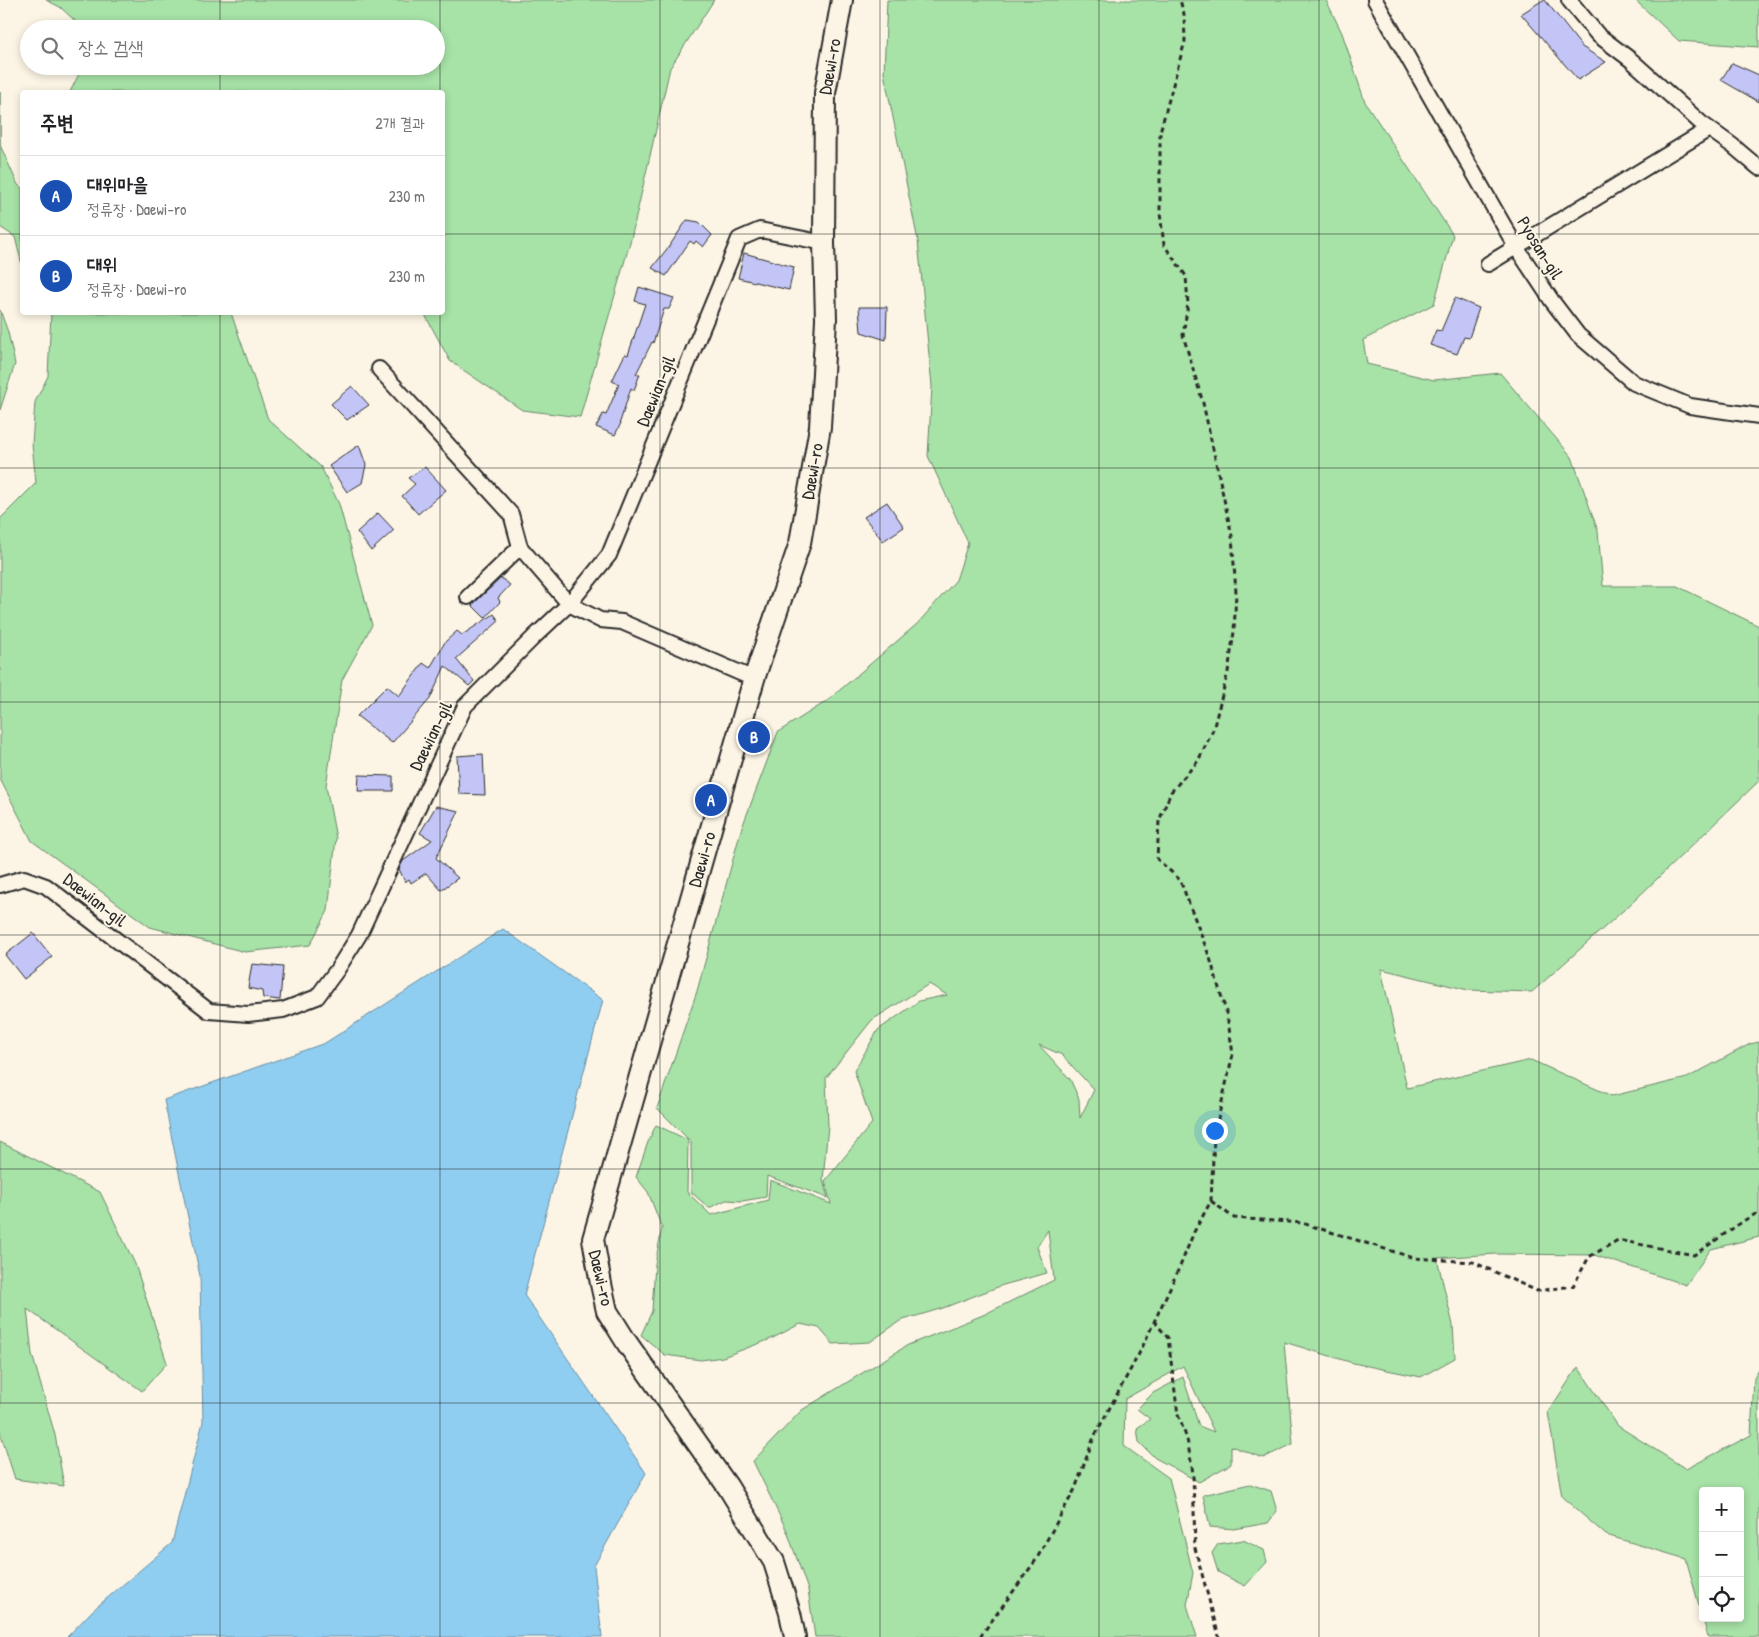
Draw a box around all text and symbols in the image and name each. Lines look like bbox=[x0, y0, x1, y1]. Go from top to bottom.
search box bbox=[20, 20, 445, 75]
icon: search bbox=[38, 34, 66, 62]
text: 장소 검색 bbox=[78, 34, 144, 60]
street label: Daewi-ro bbox=[812, 36, 847, 97]
text: 주변 bbox=[40, 108, 74, 137]
text: 2개 결과 bbox=[375, 112, 425, 134]
text: 대위마을 bbox=[87, 171, 148, 197]
text: A bbox=[52, 185, 60, 207]
text: 230 m bbox=[389, 185, 425, 207]
text: 정류장 · Daewi-ro bbox=[87, 198, 187, 220]
street label: Pyosan-gil bbox=[1511, 212, 1570, 284]
text: 대위 bbox=[87, 251, 118, 277]
text: B bbox=[52, 265, 60, 287]
text: 230 m bbox=[389, 265, 425, 287]
text: 정류장 · Daewi-ro bbox=[87, 278, 187, 300]
street label: Daewian-gil bbox=[630, 351, 681, 430]
street label: Daewi-ro bbox=[795, 441, 829, 501]
street label: Daewian-gil bbox=[403, 697, 458, 775]
pin: B bbox=[738, 718, 770, 756]
pin: A bbox=[695, 781, 727, 819]
street label: Daewi-ro bbox=[682, 828, 722, 890]
street label: Daewian-gil bbox=[58, 867, 132, 932]
your location bbox=[1202, 1118, 1228, 1144]
street label: Daewi-ro bbox=[583, 1248, 620, 1308]
map controls bbox=[1699, 1487, 1744, 1622]
button: + bbox=[1699, 1487, 1744, 1532]
button: − bbox=[1699, 1532, 1744, 1577]
button: locate bbox=[1699, 1577, 1744, 1622]

